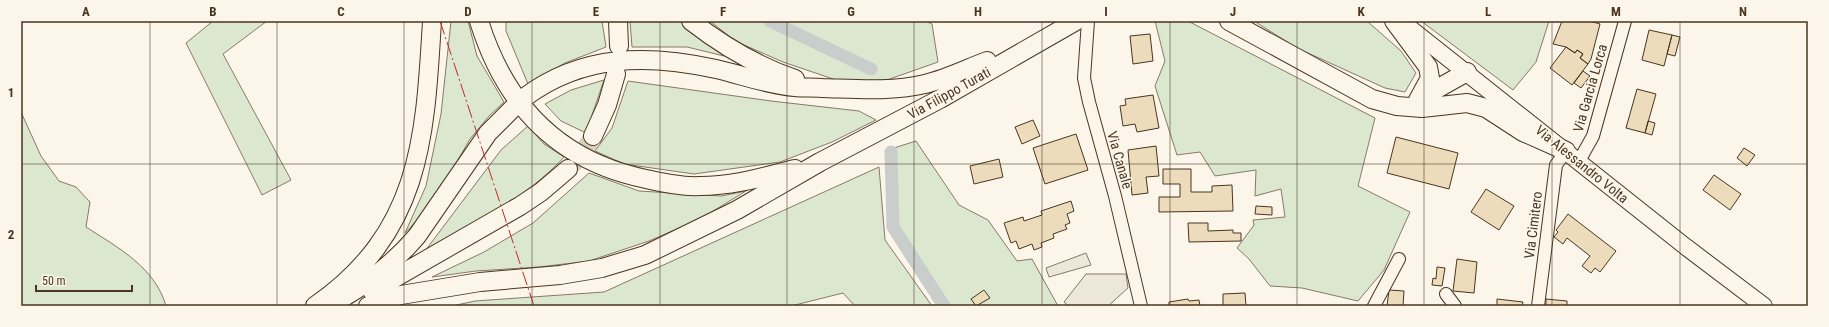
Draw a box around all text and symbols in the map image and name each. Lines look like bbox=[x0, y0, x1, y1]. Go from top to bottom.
text: A bbox=[82, 4, 90, 19]
text: B bbox=[209, 4, 217, 19]
text: C bbox=[337, 4, 345, 19]
text: D bbox=[464, 4, 472, 19]
text: E bbox=[593, 4, 600, 19]
text: F bbox=[720, 4, 726, 19]
text: G bbox=[847, 4, 855, 19]
text: H bbox=[974, 4, 982, 19]
text: I bbox=[1104, 4, 1108, 19]
text: J bbox=[1230, 4, 1236, 19]
text: K bbox=[1357, 4, 1365, 19]
text: L bbox=[1485, 4, 1491, 19]
text: M bbox=[1611, 4, 1621, 19]
text: N bbox=[1739, 4, 1747, 19]
street label: Via Garcia Lorca bbox=[1570, 42, 1610, 134]
street label: Via Filippo Turati bbox=[905, 64, 993, 122]
text: 1 bbox=[8, 85, 14, 100]
street label: Via Alessandro Volta bbox=[1532, 122, 1632, 206]
street label: Via Canale bbox=[1104, 129, 1136, 191]
street label: Via Cimitero bbox=[1521, 190, 1545, 260]
text: 2 bbox=[8, 227, 15, 242]
scale bar bbox=[36, 267, 132, 293]
text: 50 m bbox=[42, 274, 66, 288]

